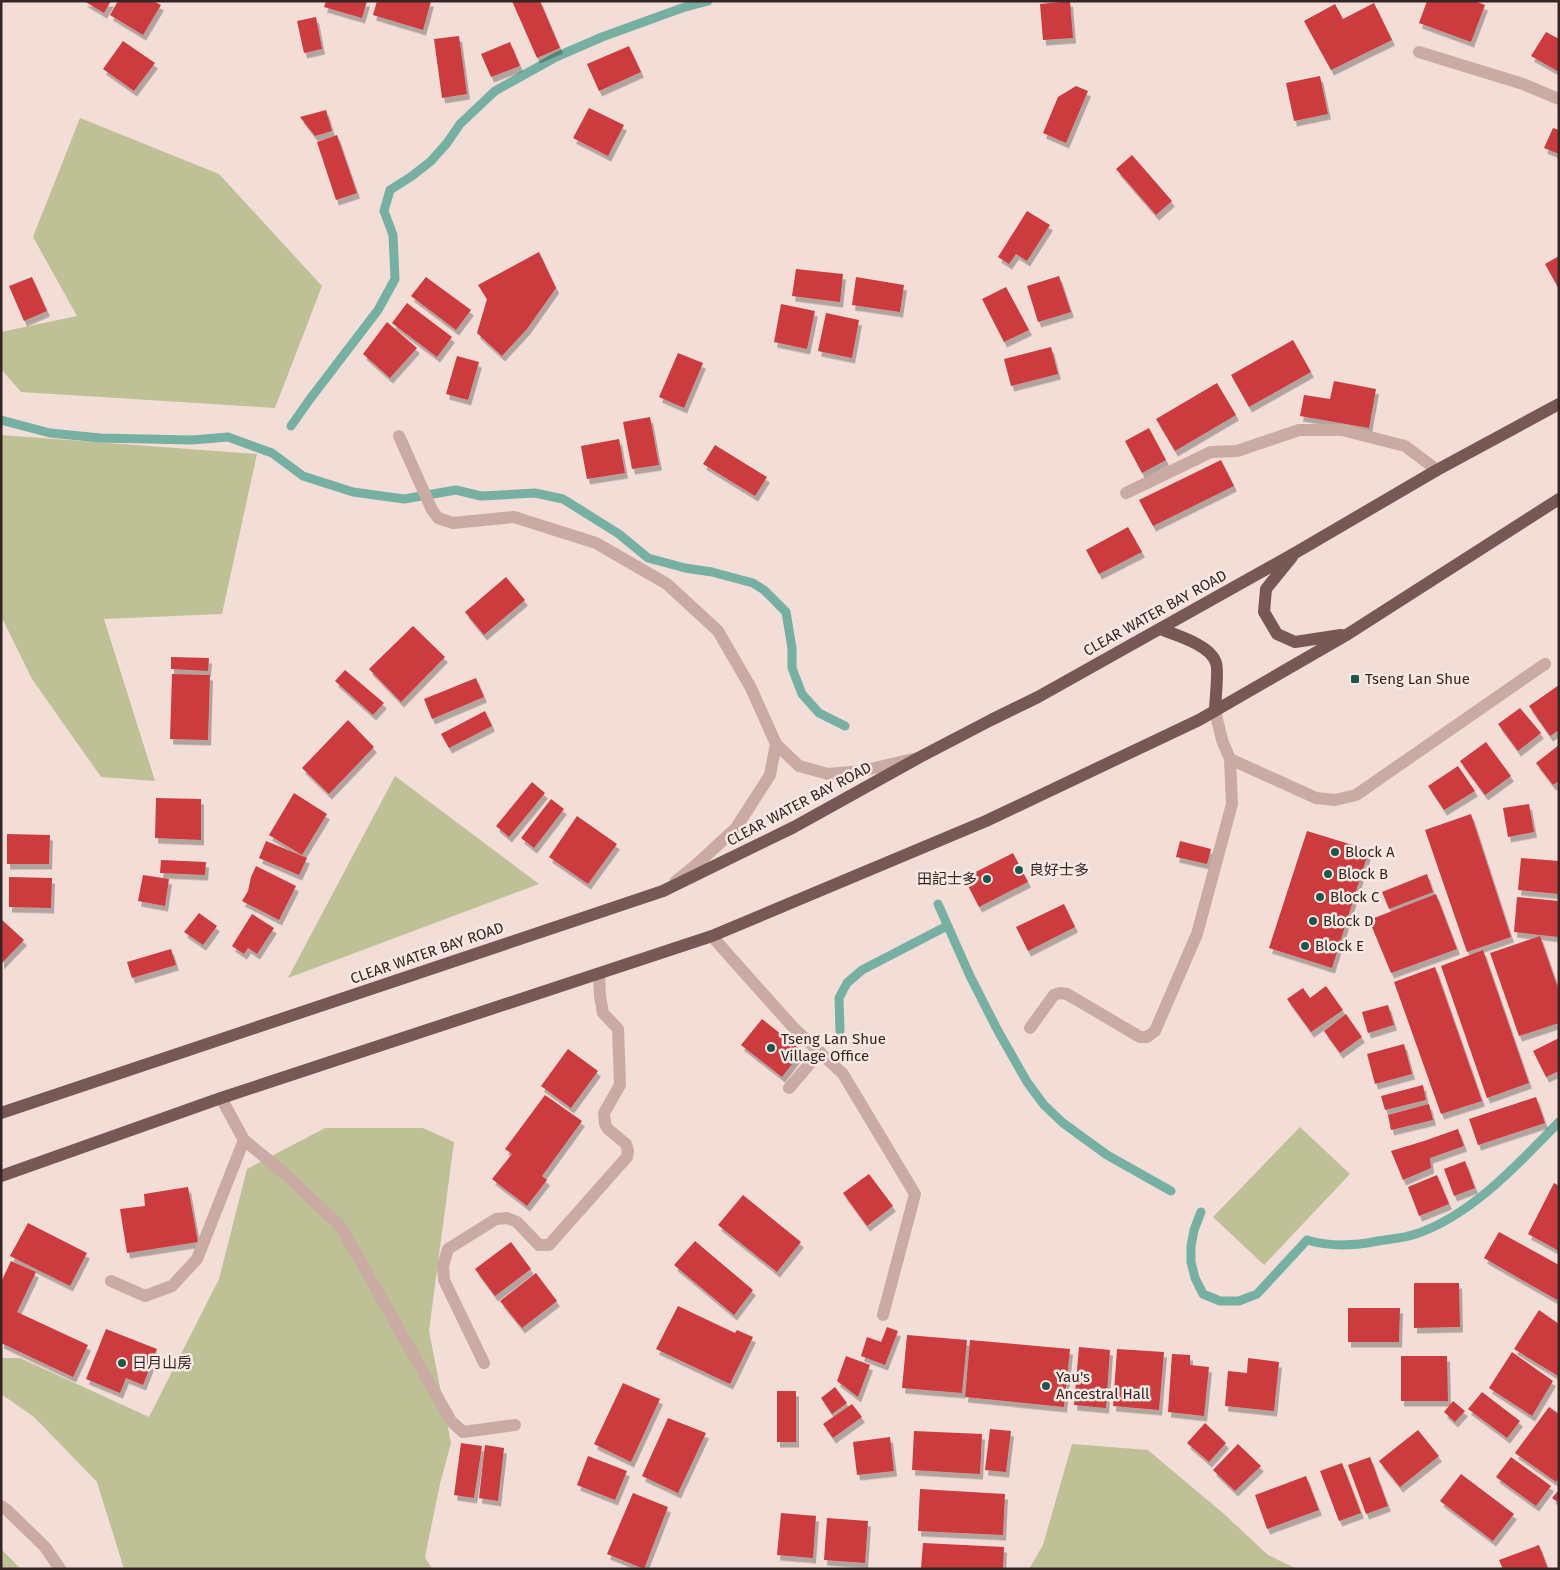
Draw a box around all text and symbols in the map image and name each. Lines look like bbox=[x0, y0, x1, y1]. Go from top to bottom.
street label: CLEAR WATER BAY ROAD bbox=[1080, 566, 1230, 660]
place label: Tseng Lan Shue bbox=[1365, 670, 1470, 688]
marker: Tseng Lan Shue bbox=[1349, 673, 1361, 685]
street label: CLEAR WATER BAY ROAD bbox=[724, 758, 874, 850]
place label: Block A bbox=[1345, 843, 1395, 861]
marker: Block A bbox=[1329, 846, 1341, 858]
place label: 良好士多 bbox=[1029, 861, 1089, 879]
marker: 良好士多 bbox=[1013, 864, 1025, 876]
place label: Block B bbox=[1338, 865, 1388, 883]
marker: Block B bbox=[1322, 868, 1334, 880]
place label: 田記士多 bbox=[917, 870, 977, 888]
marker: 田記士多 bbox=[981, 873, 993, 885]
place label: Block C bbox=[1330, 888, 1380, 906]
marker: Block C bbox=[1314, 891, 1326, 903]
place label: Block D bbox=[1323, 912, 1374, 930]
marker: Block D bbox=[1307, 915, 1319, 927]
street label: CLEAR WATER BAY ROAD bbox=[348, 918, 506, 988]
place label: Block E bbox=[1315, 937, 1364, 955]
marker: Block E bbox=[1299, 940, 1311, 952]
place label: Tseng Lan Shue Village Office bbox=[781, 1030, 886, 1065]
marker: Tseng Lan Shue Village Office bbox=[765, 1042, 777, 1054]
place label: 日月山房 bbox=[132, 1354, 192, 1372]
marker: 日月山房 bbox=[116, 1357, 128, 1369]
place label: Yau's Ancestral Hall bbox=[1056, 1368, 1150, 1403]
marker: Yau's Ancestral Hall bbox=[1040, 1380, 1052, 1392]

